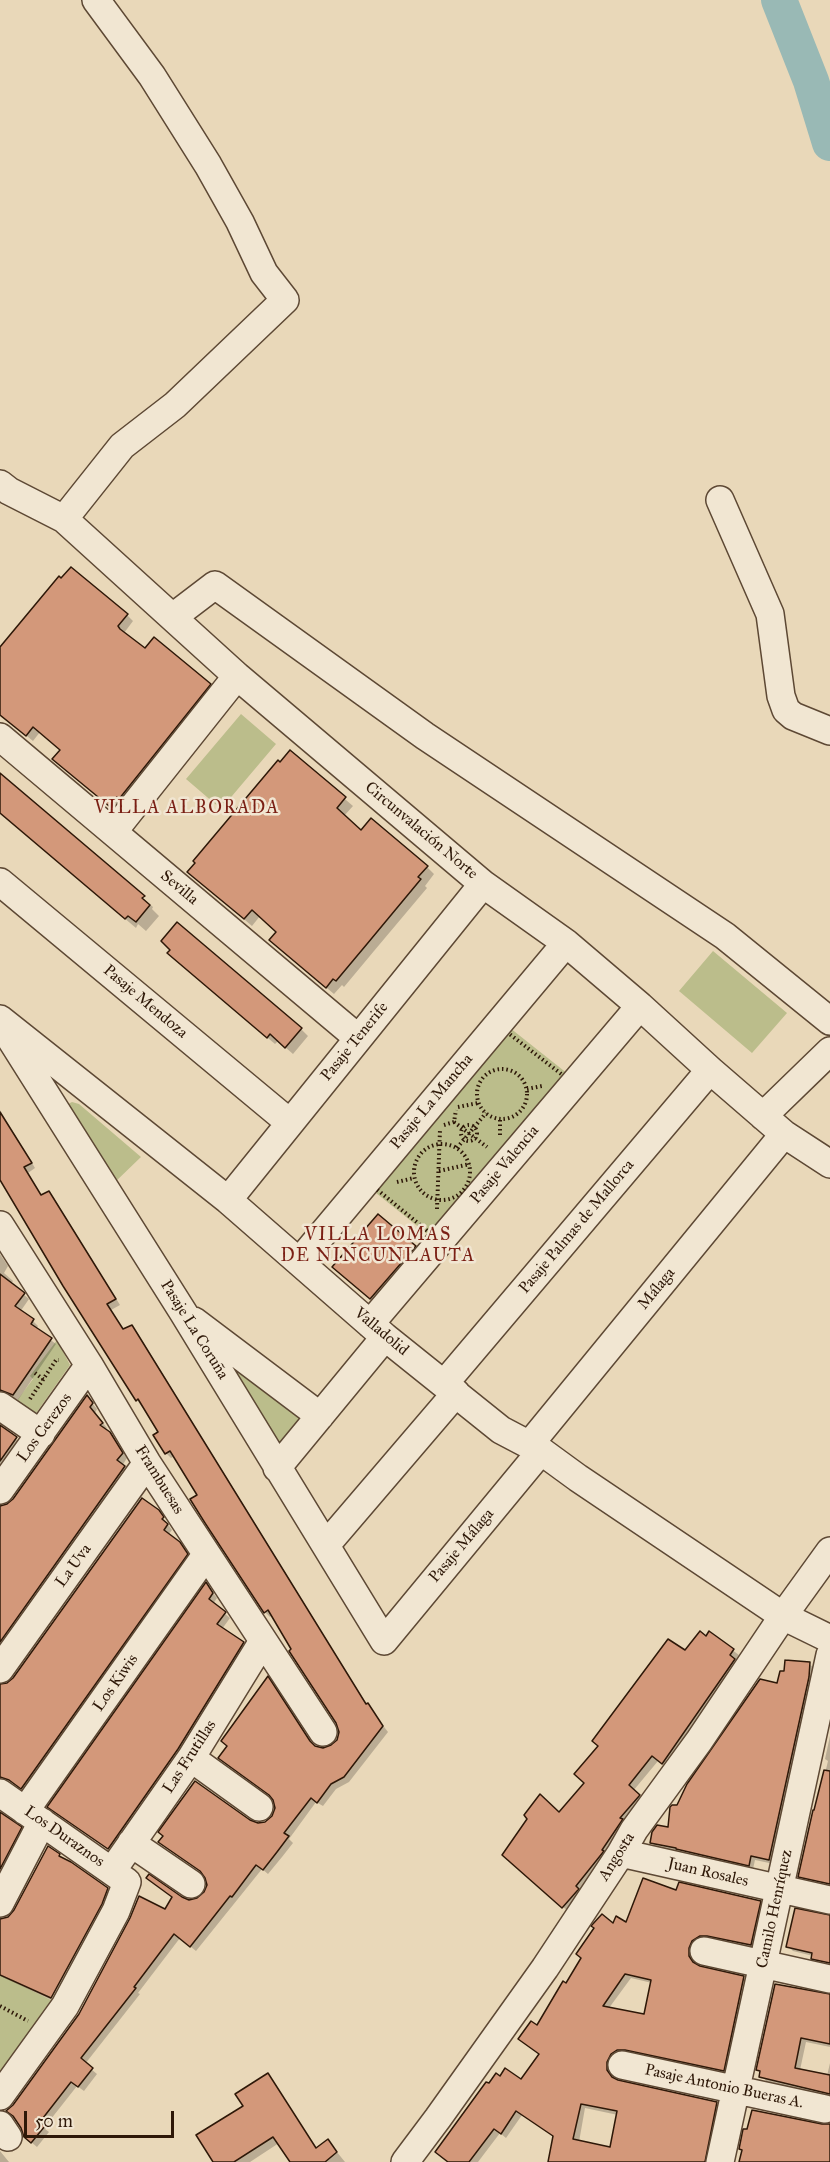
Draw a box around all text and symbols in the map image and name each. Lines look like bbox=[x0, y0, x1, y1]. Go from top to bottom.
street label: Circunvalación Norte bbox=[361, 778, 481, 884]
district label: VILLA ALBORADA bbox=[94, 798, 280, 820]
street label: Sevilla bbox=[156, 867, 202, 909]
street label: Pasaje Mendoza bbox=[99, 961, 191, 1043]
street label: Pasaje Tenerife bbox=[317, 999, 393, 1085]
street label: Pasaje La Mancha bbox=[387, 1050, 477, 1154]
street label: Pasaje Valencia bbox=[467, 1122, 543, 1208]
street label: Pasaje Palmas de Mallorca bbox=[515, 1156, 639, 1298]
district label: VILLA LOMAS DE NINCUNLAUTA bbox=[280, 1225, 476, 1268]
street label: Málaga bbox=[634, 1264, 680, 1314]
street label: Pasaje La Coruña bbox=[156, 1277, 232, 1383]
street label: Valladolid bbox=[350, 1304, 412, 1360]
street label: Los Cerezos bbox=[13, 1390, 77, 1466]
street label: Frambuesas bbox=[130, 1442, 188, 1518]
street label: Pasaje Málaga bbox=[425, 1505, 499, 1587]
street label: La Uva bbox=[52, 1541, 96, 1591]
street label: Los Kiwis bbox=[89, 1651, 143, 1715]
street label: Las Frutillas bbox=[159, 1717, 221, 1797]
street label: Los Duraznos bbox=[20, 1802, 108, 1872]
street label: Angosta bbox=[595, 1829, 639, 1885]
street label: Camilo Henríquez bbox=[753, 1848, 797, 1970]
street label: Juan Rosales bbox=[666, 1854, 750, 1892]
street label: Pasaje Antonio Bueras A. bbox=[643, 2061, 805, 2113]
scale bar bbox=[27, 2099, 177, 2137]
text: 50 m bbox=[35, 2110, 73, 2132]

